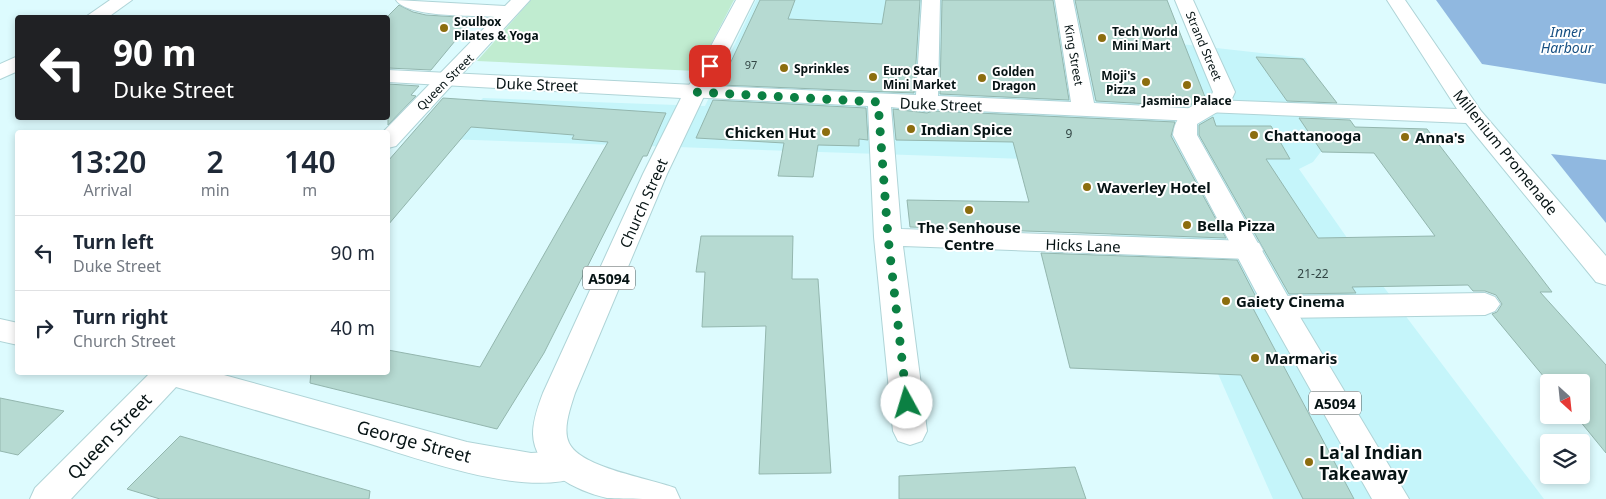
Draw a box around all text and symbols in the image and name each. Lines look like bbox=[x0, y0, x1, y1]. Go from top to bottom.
street label: Strand Street bbox=[1182, 9, 1226, 84]
place label: Soulbox Pilates & Yoga bbox=[454, 13, 539, 44]
marker: Soulbox Pilates & Yoga bbox=[438, 22, 450, 34]
water label: Inner Harbour bbox=[1541, 22, 1594, 57]
street label: King Street bbox=[1060, 23, 1088, 88]
place label: Tech World Mini Mart bbox=[1112, 23, 1178, 54]
text: 90 m bbox=[113, 29, 196, 76]
marker: Tech World Mini Mart bbox=[1096, 32, 1108, 44]
icon: left bbox=[30, 35, 95, 100]
pin bbox=[689, 45, 731, 87]
street label: Queen Street bbox=[413, 49, 478, 114]
icon: arrive bbox=[696, 52, 724, 80]
house number: 97 bbox=[745, 57, 757, 72]
place label: Sprinkles bbox=[794, 60, 849, 77]
marker: Sprinkles bbox=[778, 62, 790, 74]
place label: Euro Star Mini Market bbox=[883, 62, 956, 93]
place label: Golden Dragon bbox=[992, 63, 1036, 94]
place label: Moji's Pizza bbox=[1101, 67, 1136, 98]
marker: Euro Star Mini Market bbox=[867, 71, 879, 83]
marker: Golden Dragon bbox=[976, 72, 988, 84]
street label: Duke Street bbox=[495, 73, 579, 95]
text: Duke Street bbox=[113, 74, 234, 104]
marker: Moji's Pizza bbox=[1140, 76, 1152, 88]
marker: Jasmine Palace bbox=[1181, 79, 1193, 91]
street label: Millenium Promenade bbox=[1449, 85, 1563, 219]
place label: Jasmine Palace bbox=[1141, 92, 1232, 109]
street label: Duke Street bbox=[899, 93, 983, 115]
place label: Indian Spice bbox=[921, 119, 1012, 139]
place label: Chicken Hut bbox=[725, 122, 816, 142]
marker: Indian Spice bbox=[905, 123, 917, 135]
house number: 9 bbox=[1066, 125, 1073, 142]
place label: Chattanooga bbox=[1264, 125, 1361, 145]
marker: Chicken Hut bbox=[820, 126, 832, 138]
place label: Anna's bbox=[1415, 127, 1465, 147]
marker: Chattanooga bbox=[1248, 129, 1260, 141]
marker: Anna's bbox=[1399, 131, 1411, 143]
text: 13:20 bbox=[69, 141, 146, 182]
text: 2 bbox=[207, 141, 224, 182]
text: 140 bbox=[284, 141, 336, 182]
street label: Church Street bbox=[614, 154, 672, 251]
place label: Waverley Hotel bbox=[1097, 177, 1211, 197]
text: Arrival bbox=[83, 179, 132, 201]
text: min bbox=[201, 179, 230, 201]
text: m bbox=[302, 179, 317, 201]
marker: Waverley Hotel bbox=[1081, 181, 1093, 193]
marker: The Senhouse Centre bbox=[963, 204, 975, 216]
place label: Bella Pizza bbox=[1197, 215, 1275, 235]
place label: The Senhouse Centre bbox=[917, 217, 1021, 254]
marker: Bella Pizza bbox=[1181, 219, 1193, 231]
text: Turn left bbox=[73, 229, 154, 255]
street label: Hicks Lane bbox=[1045, 234, 1121, 256]
icon: left bbox=[30, 239, 58, 267]
text: 90 m bbox=[331, 240, 375, 266]
text: Duke Street bbox=[73, 255, 161, 277]
house number: 21-22 bbox=[1297, 265, 1329, 282]
road number: A5094 bbox=[583, 266, 635, 290]
place label: Gaiety Cinema bbox=[1236, 291, 1345, 311]
marker: Gaiety Cinema bbox=[1220, 295, 1232, 307]
text: Turn right bbox=[73, 304, 168, 330]
icon: right bbox=[30, 314, 58, 342]
text: 40 m bbox=[331, 315, 375, 341]
text: Church Street bbox=[73, 330, 176, 352]
place label: Marmaris bbox=[1265, 348, 1337, 368]
marker: Marmaris bbox=[1249, 352, 1261, 364]
north arrow bbox=[1540, 374, 1590, 424]
map controls bbox=[1540, 374, 1590, 484]
position arrow bbox=[880, 376, 932, 428]
street label: Queen Street bbox=[62, 387, 157, 484]
road number: A5094 bbox=[1309, 392, 1361, 414]
street label: George Street bbox=[354, 414, 474, 468]
button: layers bbox=[1540, 434, 1590, 484]
place label: La'al Indian Takeaway bbox=[1319, 440, 1423, 485]
marker: La'al Indian Takeaway bbox=[1303, 456, 1315, 468]

